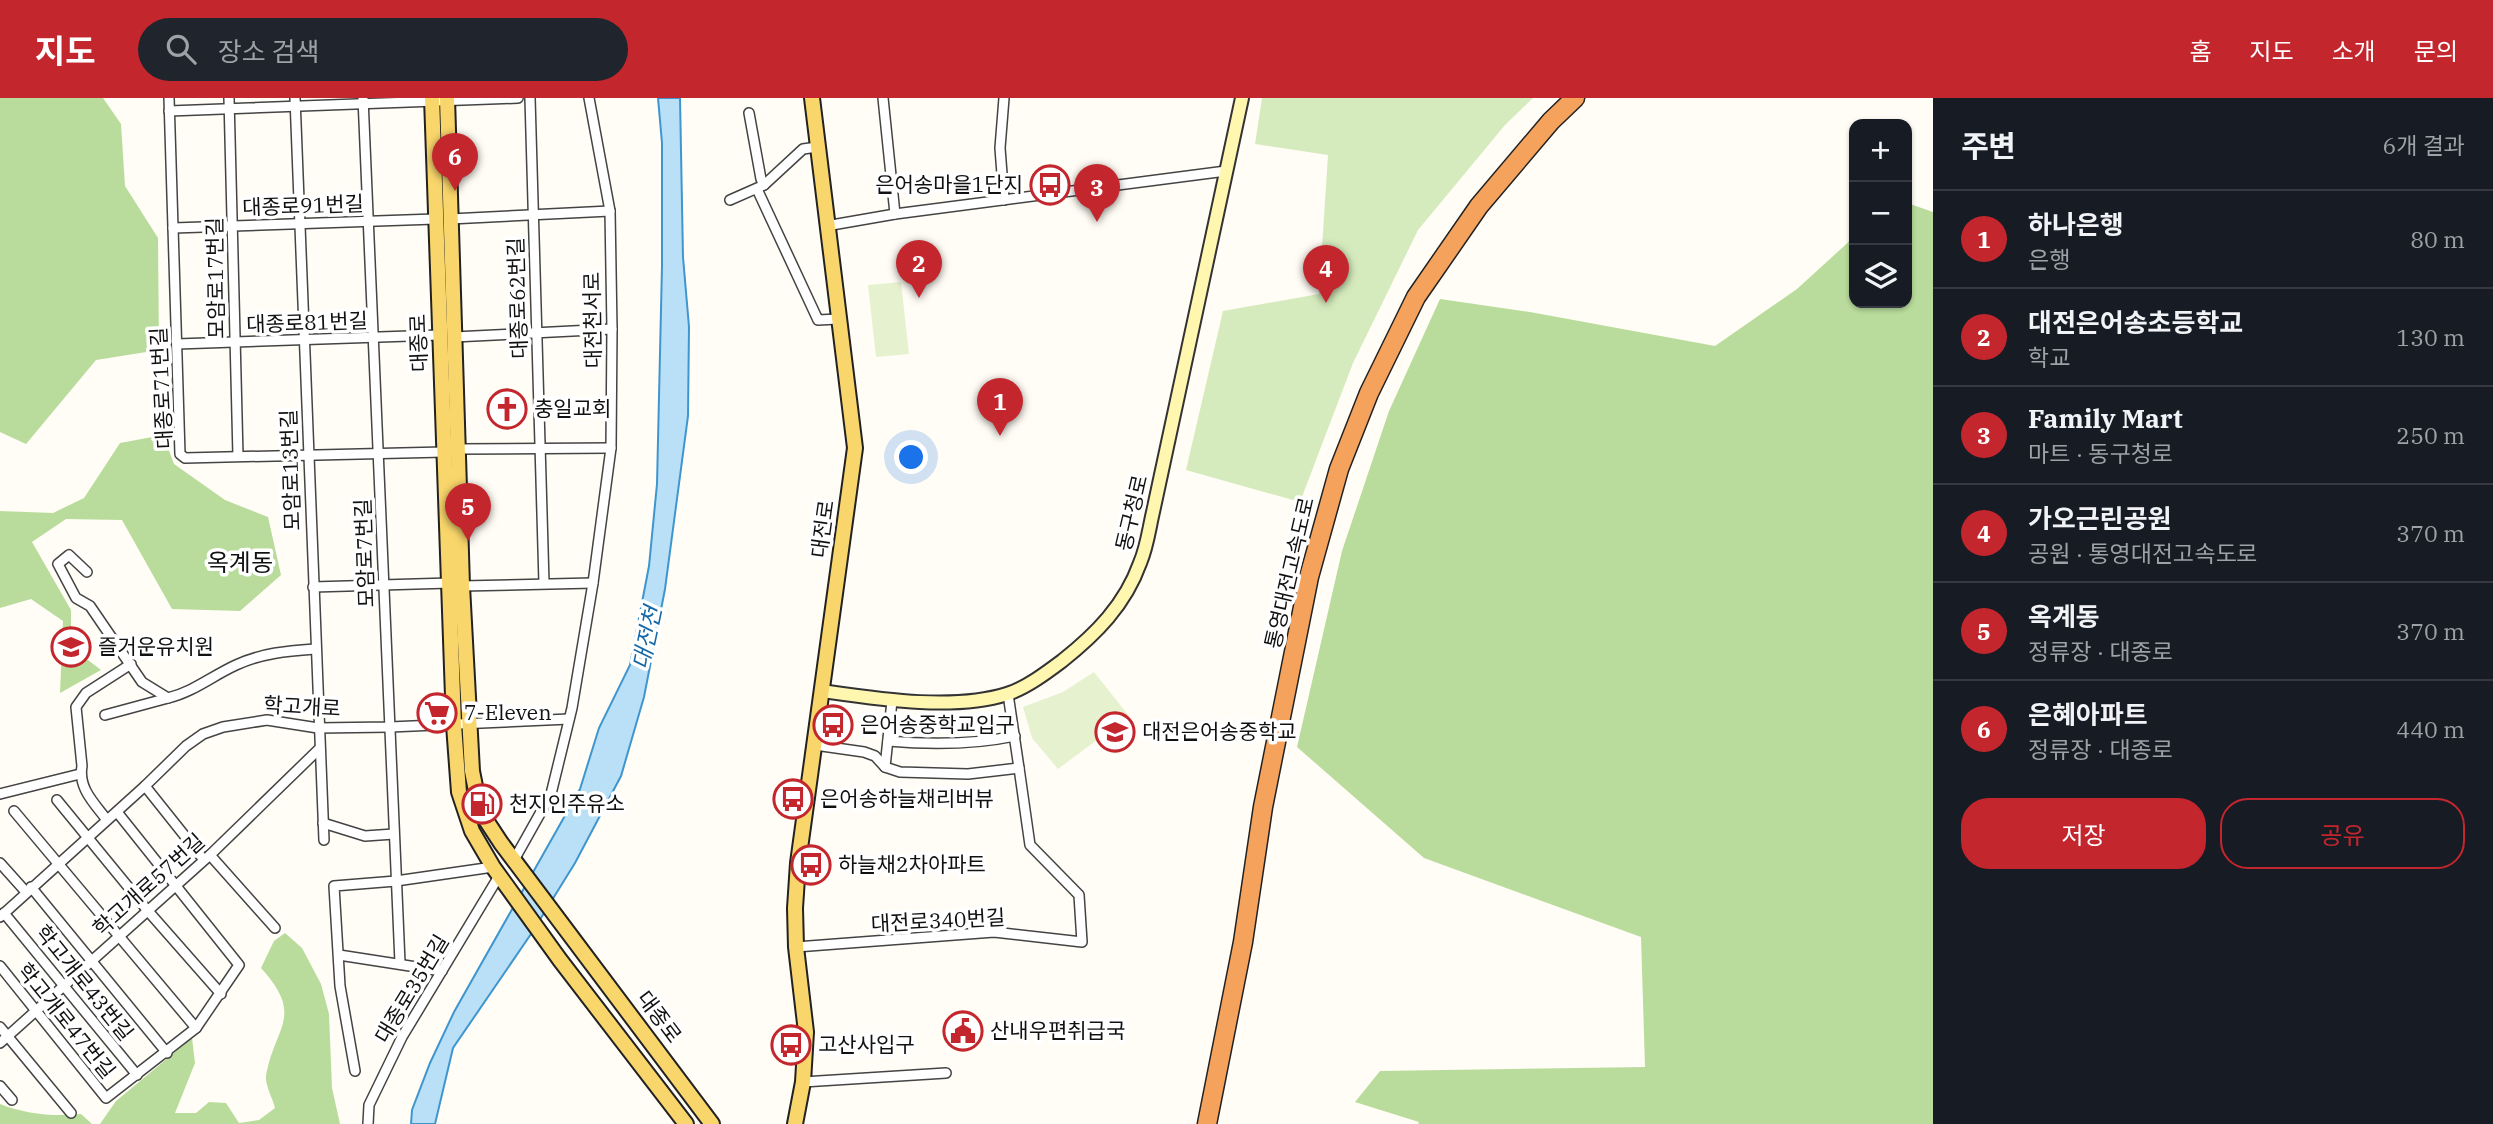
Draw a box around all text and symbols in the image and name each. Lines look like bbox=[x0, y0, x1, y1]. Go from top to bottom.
search box bbox=[138, 18, 628, 81]
text: 지도 bbox=[35, 29, 96, 72]
icon: search bbox=[162, 30, 200, 68]
text: 장소 검색 bbox=[218, 34, 319, 68]
text: 홈 bbox=[2189, 35, 2211, 67]
text: 지도 bbox=[2249, 35, 2294, 67]
text: 소개 bbox=[2332, 35, 2376, 67]
text: 문의 bbox=[2414, 35, 2458, 67]
map controls bbox=[1849, 119, 1912, 308]
button: + bbox=[1849, 119, 1912, 182]
text: 주변 bbox=[1961, 126, 2016, 165]
text: 6개 결과 bbox=[2382, 130, 2465, 160]
pin: 6 bbox=[432, 133, 478, 191]
bus stop icon: 은어송마을1단지 bbox=[1029, 164, 1071, 206]
pin: 3 bbox=[1074, 164, 1120, 222]
place label: 은어송마을1단지 bbox=[875, 170, 1023, 198]
button: − bbox=[1849, 182, 1912, 245]
street label: 대종로91번길 bbox=[242, 189, 364, 221]
text: 하나은행 bbox=[2028, 207, 2124, 241]
street label: 모암로17번길 bbox=[200, 217, 230, 339]
text: 1 bbox=[1977, 224, 1991, 254]
text: 80 m bbox=[2410, 224, 2465, 254]
street label: 대종로62번길 bbox=[501, 237, 533, 359]
pin: 2 bbox=[896, 240, 942, 298]
text: 은행 bbox=[2028, 244, 2070, 274]
pin: 4 bbox=[1303, 245, 1349, 303]
button: layers bbox=[1849, 245, 1912, 308]
street label: 대전천서로 bbox=[577, 271, 607, 369]
text: 대전은어송초등학교 bbox=[2028, 305, 2243, 339]
street label: 대종로81번길 bbox=[246, 306, 368, 338]
street label: 대종로 bbox=[403, 314, 433, 372]
text: 2 bbox=[1977, 322, 1991, 352]
text: 130 m bbox=[2396, 322, 2465, 352]
street label: 대종로71번길 bbox=[144, 326, 178, 450]
text: 학교 bbox=[2028, 342, 2070, 372]
pin: 1 bbox=[977, 378, 1023, 436]
church icon: 충일교회 bbox=[486, 388, 528, 430]
place label: 충일교회 bbox=[534, 394, 611, 422]
text: Family Mart bbox=[2028, 401, 2183, 435]
street label: 모암로13번길 bbox=[274, 409, 306, 531]
text: 3 bbox=[1977, 420, 1991, 450]
text: 250 m bbox=[2396, 420, 2465, 450]
text: 마트 · 동구청로 bbox=[2028, 438, 2173, 468]
your location bbox=[894, 440, 928, 474]
street label: 동구청로 bbox=[1109, 472, 1153, 554]
pin: 5 bbox=[445, 483, 491, 541]
street label: 통영대전고속도로 bbox=[1258, 494, 1320, 651]
street label: 모암로7번길 bbox=[348, 498, 380, 608]
street label: 대전로 bbox=[804, 498, 840, 560]
text: 가오근린공원 bbox=[2028, 501, 2172, 535]
text: 4 bbox=[1977, 518, 1991, 548]
text: 370 m bbox=[2396, 518, 2465, 548]
text: 공원 · 통영대전고속도로 bbox=[2028, 538, 2258, 568]
district label: 옥계동 bbox=[207, 546, 273, 578]
text: 옥계동 bbox=[2028, 599, 2100, 633]
water label: 대전천 bbox=[625, 601, 668, 672]
text: 5 bbox=[1977, 616, 1991, 646]
text: 370 m bbox=[2396, 616, 2465, 646]
school or university icon: 즐거운유치원 bbox=[50, 626, 92, 668]
place label: 즐거운유치원 bbox=[98, 632, 214, 660]
text: 정류장 · 대종로 bbox=[2028, 636, 2173, 666]
street label: 학고개로 bbox=[263, 690, 341, 722]
supermarket icon: 7-Eleven bbox=[416, 692, 458, 734]
text: 은혜아파트 bbox=[2028, 697, 2148, 731]
place label: 7-Eleven bbox=[464, 698, 552, 726]
bus stop icon: 은어송중학교입구 bbox=[812, 704, 854, 746]
place label: 은어송중학교입구 bbox=[860, 710, 1015, 738]
school or university icon: 대전은어송중학교 bbox=[1094, 711, 1136, 753]
text: 6 bbox=[1977, 714, 1991, 744]
text: 440 m bbox=[2396, 714, 2465, 744]
place label: 대전은어송중학교 bbox=[1142, 717, 1297, 745]
text: 정류장 · 대종로 bbox=[2028, 734, 2173, 764]
bus stop icon: 은어송하늘채리버뷰 bbox=[772, 778, 814, 820]
fuel station icon: 천지인주유소 bbox=[461, 783, 503, 825]
place label: 은어송하늘채리버뷰 bbox=[820, 784, 994, 812]
place label: 천지인주유소 bbox=[509, 789, 625, 817]
button: 저장 bbox=[1961, 798, 2206, 869]
button: 공유 bbox=[2220, 798, 2465, 869]
street label: 학고개로57번길 bbox=[87, 827, 210, 942]
bus stop icon: 하늘채2차아파트 bbox=[790, 844, 832, 886]
place label: 하늘채2차아파트 bbox=[838, 850, 986, 878]
street label: 대전로340번길 bbox=[870, 903, 1006, 937]
street label: 학고개로43번길 bbox=[29, 919, 140, 1046]
street label: 대종로35번길 bbox=[368, 929, 455, 1048]
street label: 학고개로47번길 bbox=[11, 957, 122, 1084]
street label: 대종로 bbox=[631, 985, 688, 1048]
public building icon: 산내우편취급국 bbox=[942, 1010, 984, 1052]
place label: 산내우편취급국 bbox=[990, 1016, 1125, 1044]
bus stop icon: 고산사입구 bbox=[770, 1024, 812, 1066]
place label: 고산사입구 bbox=[818, 1030, 915, 1058]

